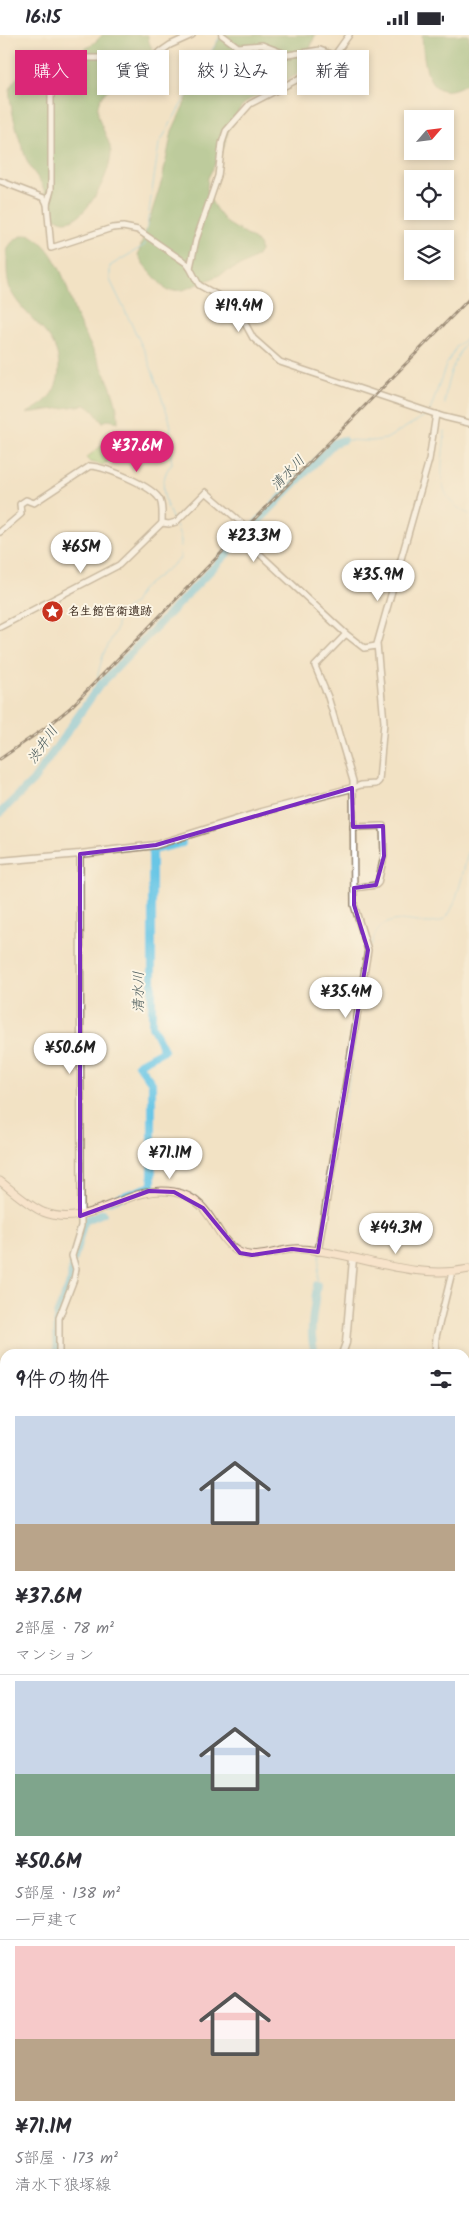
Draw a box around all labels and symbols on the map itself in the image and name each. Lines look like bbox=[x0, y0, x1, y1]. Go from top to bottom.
north arrow bbox=[404, 110, 454, 160]
pin: ¥19.4M bbox=[198, 291, 280, 333]
pin: ¥37.6M bbox=[96, 431, 178, 473]
water label: 清水川 bbox=[265, 450, 311, 496]
pin: ¥23.3M bbox=[213, 521, 295, 563]
pin: ¥65M bbox=[51, 531, 111, 574]
pin: ¥35.9M bbox=[337, 559, 419, 602]
place icon: 名生館官衛遺跡 bbox=[40, 599, 64, 623]
place label: 名生館官衛遺跡 bbox=[68, 602, 152, 621]
water label: 渋井川 bbox=[22, 721, 64, 769]
water label: 清水川 bbox=[128, 971, 150, 1013]
pin: ¥35.4M bbox=[305, 977, 387, 1019]
pin: ¥50.6M bbox=[29, 1033, 111, 1075]
pin: ¥71.1M bbox=[129, 1137, 211, 1180]
pin: ¥44.3M bbox=[355, 1213, 437, 1255]

